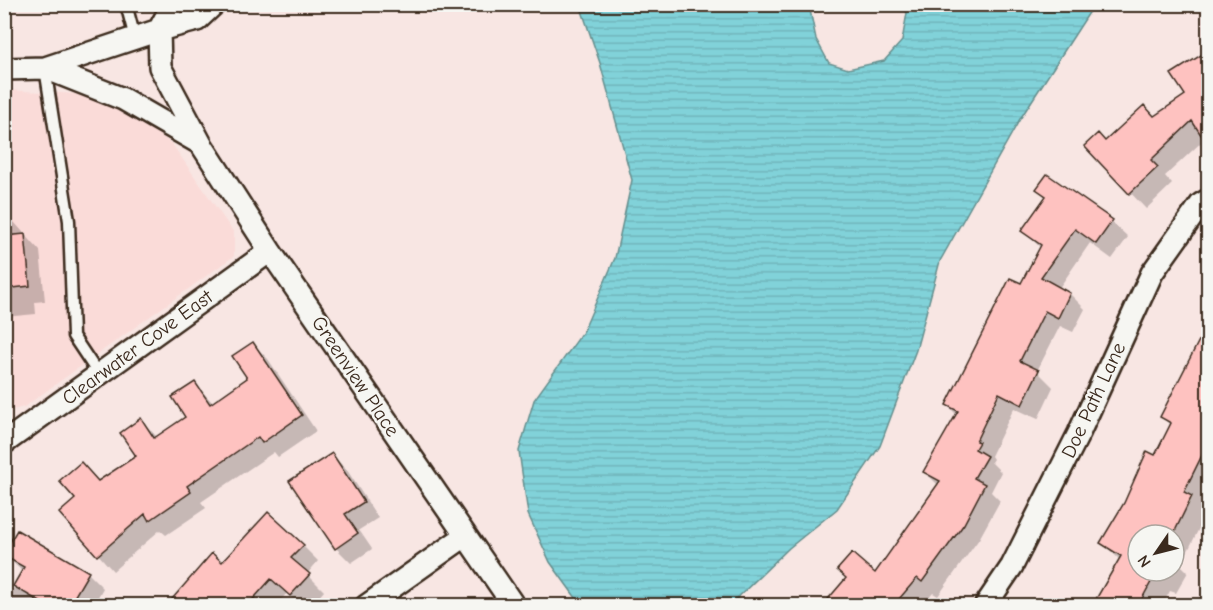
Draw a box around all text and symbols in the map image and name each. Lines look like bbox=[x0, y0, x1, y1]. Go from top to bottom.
street label: Clearwater Cove East bbox=[58, 284, 218, 410]
street label: Greenview Place bbox=[307, 312, 404, 441]
street label: Doe Path Lane bbox=[1057, 339, 1130, 462]
north arrow bbox=[1126, 523, 1186, 583]
text: N bbox=[1134, 552, 1155, 570]

